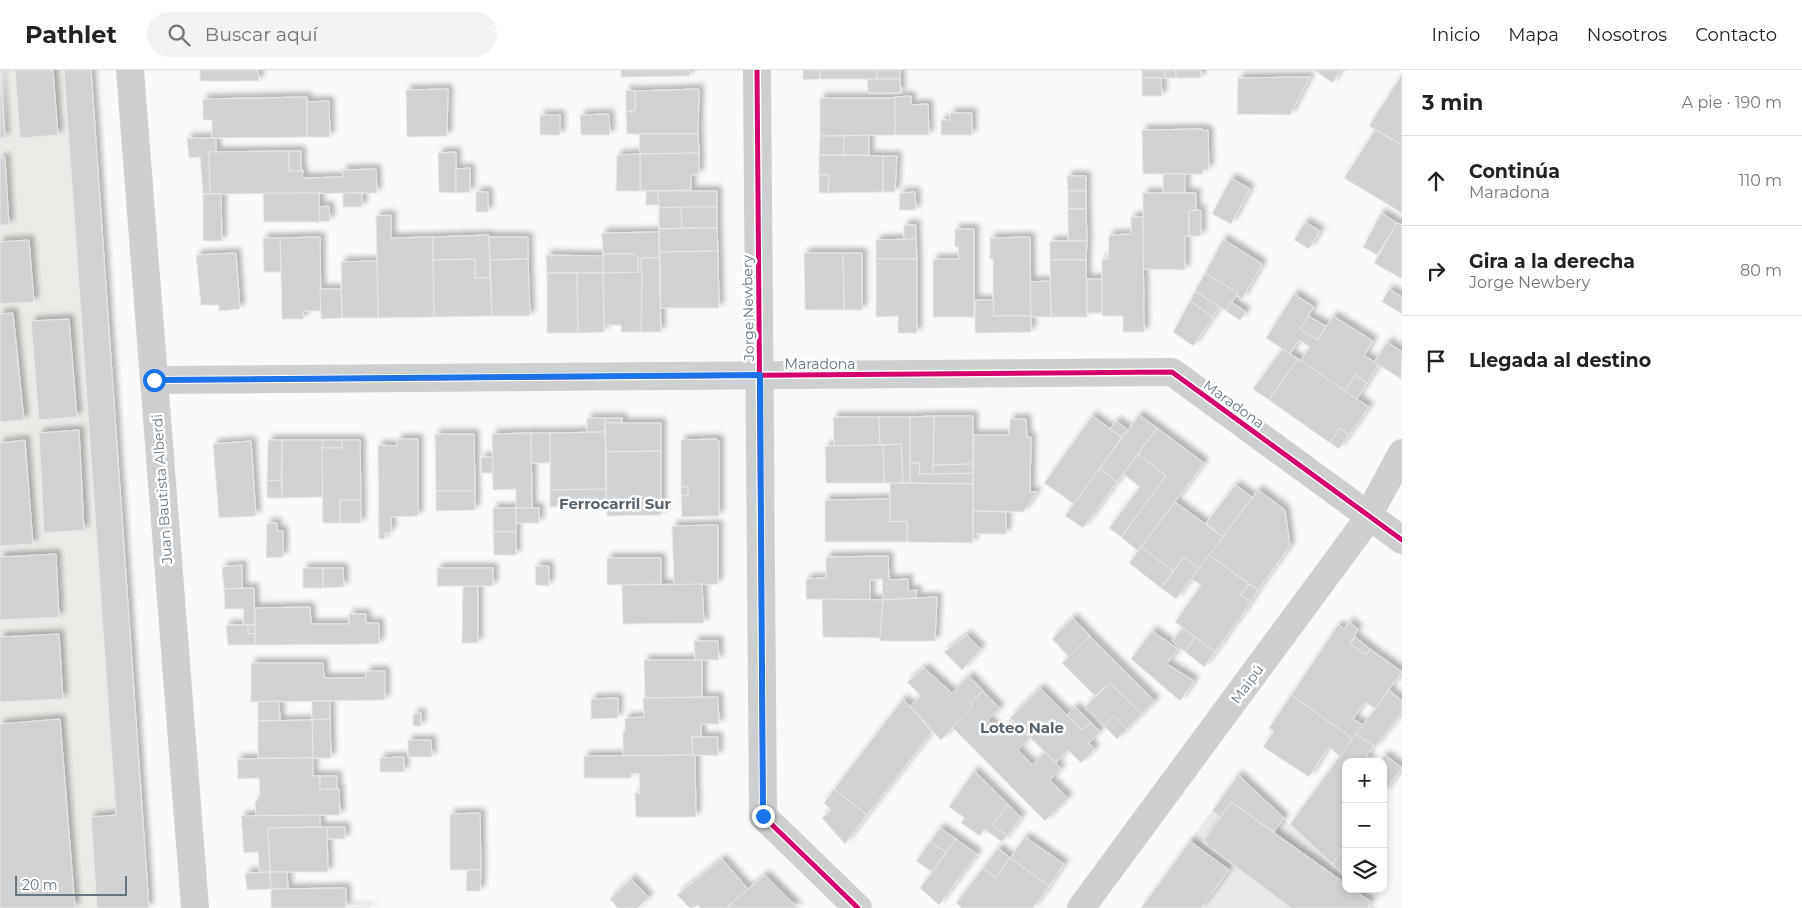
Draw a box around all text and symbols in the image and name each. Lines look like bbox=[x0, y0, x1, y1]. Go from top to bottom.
search box bbox=[147, 12, 497, 57]
text: Pathlet bbox=[25, 20, 117, 49]
icon: search bbox=[165, 21, 193, 49]
text: Buscar aquí bbox=[205, 23, 318, 46]
text: Inicio bbox=[1432, 24, 1480, 46]
text: Mapa bbox=[1508, 24, 1559, 46]
text: Nosotros bbox=[1587, 24, 1667, 46]
text: Contacto bbox=[1695, 24, 1777, 46]
text: 3 min bbox=[1422, 90, 1483, 115]
text: A pie · 190 m bbox=[1682, 93, 1782, 112]
text: Continúa bbox=[1469, 160, 1560, 183]
icon: ahead bbox=[1422, 167, 1450, 195]
text: 110 m bbox=[1739, 171, 1782, 190]
text: Maradona bbox=[1469, 183, 1550, 202]
text: Gira a la derecha bbox=[1469, 250, 1635, 273]
street label: Jorge Newbery bbox=[738, 254, 758, 362]
icon: right bbox=[1422, 257, 1450, 285]
text: 80 m bbox=[1740, 261, 1782, 280]
text: Jorge Newbery bbox=[1469, 273, 1590, 292]
icon: arrive bbox=[1422, 347, 1450, 375]
text: Llegada al destino bbox=[1469, 349, 1651, 372]
street label: Maradona bbox=[785, 355, 855, 373]
route start bbox=[143, 369, 166, 392]
street label: Maradona bbox=[1200, 376, 1268, 432]
street label: Juan Bautista Alberdi bbox=[148, 414, 176, 565]
district label: Ferrocarril Sur bbox=[559, 494, 672, 513]
street label: Maipú bbox=[1227, 661, 1267, 707]
district label: Loteo Nale bbox=[980, 718, 1064, 737]
map controls bbox=[1342, 758, 1387, 893]
button: + bbox=[1342, 758, 1387, 803]
button: − bbox=[1342, 803, 1387, 848]
route end bbox=[752, 805, 775, 828]
button: layers bbox=[1342, 848, 1387, 893]
scale bar bbox=[15, 873, 128, 896]
text: 20 m bbox=[22, 876, 58, 894]

